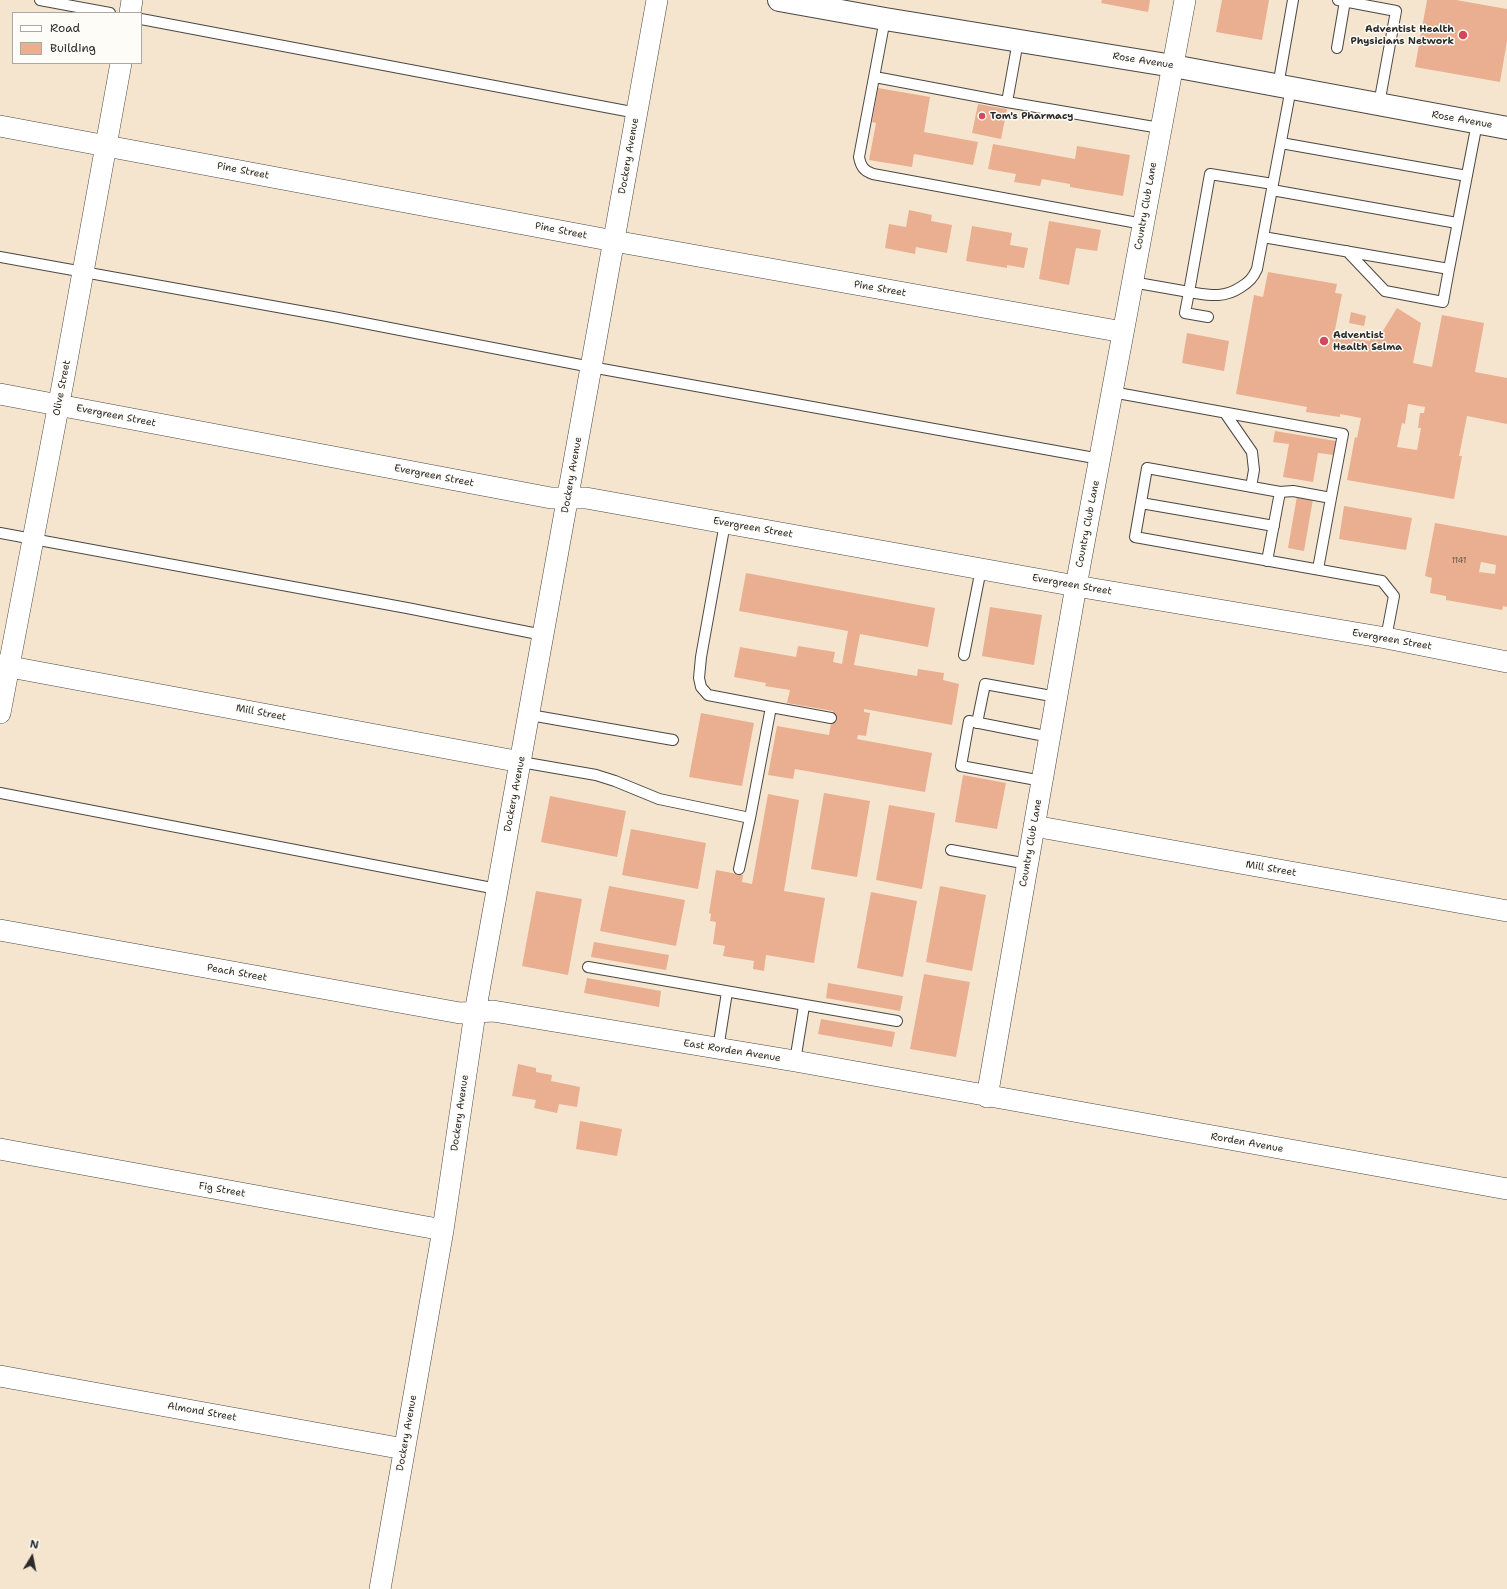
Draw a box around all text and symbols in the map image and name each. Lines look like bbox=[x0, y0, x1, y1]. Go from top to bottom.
legend bbox=[12, 12, 142, 64]
text: Road bbox=[50, 20, 80, 36]
place label: Adventist Health Physicians Network bbox=[1351, 23, 1454, 46]
marker: Adventist Health Physicians Network bbox=[1457, 29, 1469, 41]
text: Building bbox=[50, 40, 96, 56]
street label: Rose Avenue bbox=[1112, 50, 1174, 72]
street label: Rose Avenue bbox=[1431, 109, 1493, 131]
place label: Tom's Pharmacy bbox=[990, 110, 1073, 122]
marker: Tom's Pharmacy bbox=[977, 111, 987, 121]
street label: Dockery Avenue bbox=[616, 117, 642, 195]
street label: Pine Street bbox=[216, 160, 270, 182]
street label: Country Club Lane bbox=[1132, 161, 1160, 251]
street label: Pine Street bbox=[534, 220, 588, 242]
street label: Pine Street bbox=[853, 278, 907, 300]
place label: Adventist Health Selma bbox=[1333, 329, 1402, 352]
marker: Adventist Health Selma bbox=[1318, 335, 1330, 347]
street label: Olive Street bbox=[51, 359, 73, 417]
street label: Evergreen Street bbox=[75, 402, 157, 430]
street label: Dockery Avenue bbox=[559, 436, 585, 514]
street label: Evergreen Street bbox=[393, 462, 475, 490]
street label: Country Club Lane bbox=[1074, 479, 1102, 569]
street label: Evergreen Street bbox=[712, 515, 794, 541]
house number: 1141 bbox=[1452, 556, 1466, 566]
street label: Evergreen Street bbox=[1031, 572, 1113, 598]
street label: Evergreen Street bbox=[1351, 627, 1433, 653]
street label: Mill Street bbox=[235, 702, 287, 724]
street label: Dockery Avenue bbox=[502, 755, 528, 833]
street label: Country Club Lane bbox=[1017, 798, 1045, 888]
street label: Mill Street bbox=[1245, 859, 1297, 879]
street label: Peach Street bbox=[206, 962, 268, 984]
street label: East Rorden Avenue bbox=[683, 1037, 781, 1065]
street label: Dockery Avenue bbox=[449, 1074, 471, 1152]
street label: Rorden Avenue bbox=[1210, 1131, 1284, 1155]
street label: Fig Street bbox=[198, 1180, 246, 1200]
street label: Dockery Avenue bbox=[394, 1394, 420, 1472]
street label: Almond Street bbox=[166, 1400, 238, 1424]
north arrow bbox=[12, 1537, 52, 1577]
text: N bbox=[29, 1537, 40, 1553]

